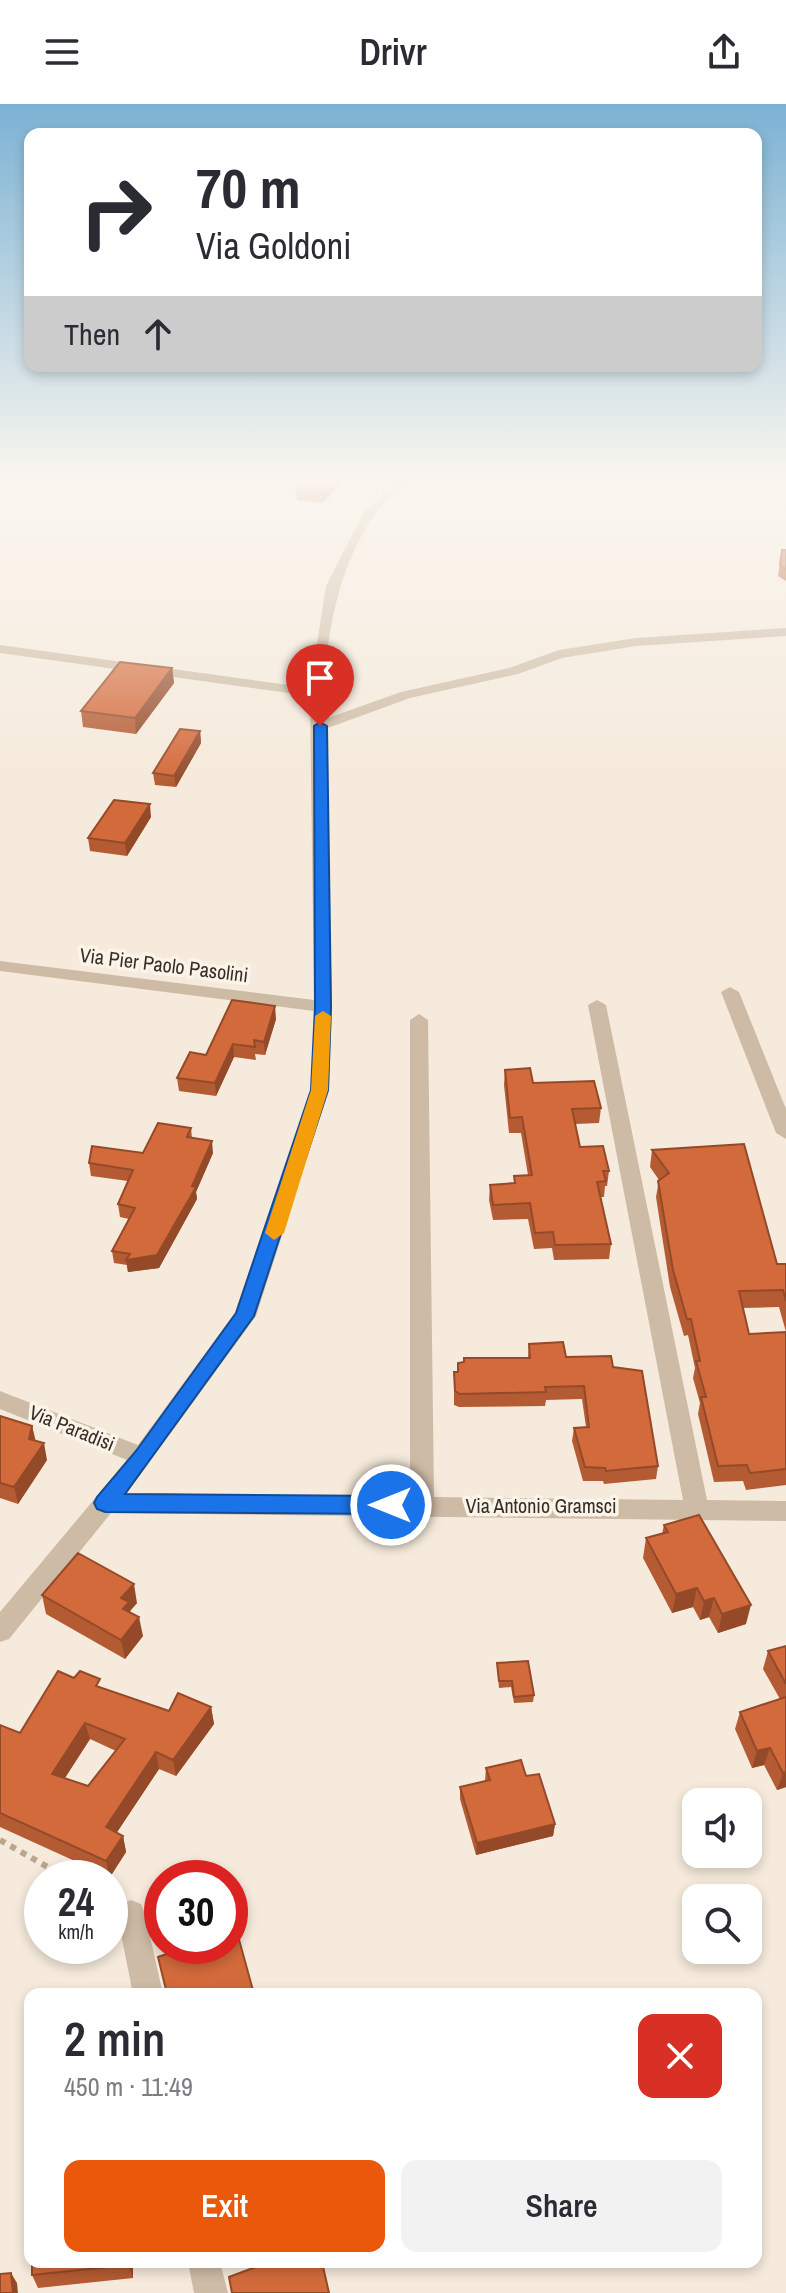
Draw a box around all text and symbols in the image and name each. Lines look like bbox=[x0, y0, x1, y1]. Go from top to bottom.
text: Drivr bbox=[359, 28, 427, 76]
icon: menu bbox=[40, 30, 84, 74]
icon: share bbox=[702, 30, 746, 74]
text: 70 m bbox=[196, 150, 301, 225]
icon: right bbox=[64, 160, 168, 264]
text: Via Goldoni bbox=[196, 222, 351, 270]
icon: ahead bbox=[136, 312, 180, 356]
text: Then bbox=[64, 314, 120, 354]
pin bbox=[286, 644, 354, 726]
icon: arrive bbox=[298, 656, 342, 700]
street label: Via Pier Paolo Pasolini bbox=[78, 941, 250, 988]
street label: Via Paradisi bbox=[25, 1398, 119, 1457]
position arrow bbox=[349, 1463, 433, 1547]
street label: Via Antonio Gramsci bbox=[465, 1492, 617, 1519]
map controls bbox=[682, 1788, 762, 1964]
button: sound bbox=[682, 1788, 762, 1868]
speed limit sign: 30 bbox=[144, 1860, 248, 1964]
text: 24 bbox=[58, 1875, 94, 1928]
button: search bbox=[682, 1884, 762, 1964]
text: km/h bbox=[58, 1918, 94, 1945]
text: 2 min bbox=[64, 2006, 165, 2071]
button: close bbox=[638, 2014, 722, 2098]
text: 450 m · 11:49 bbox=[64, 2069, 193, 2104]
button: Exit bbox=[64, 2160, 385, 2252]
button: Share bbox=[401, 2160, 722, 2252]

